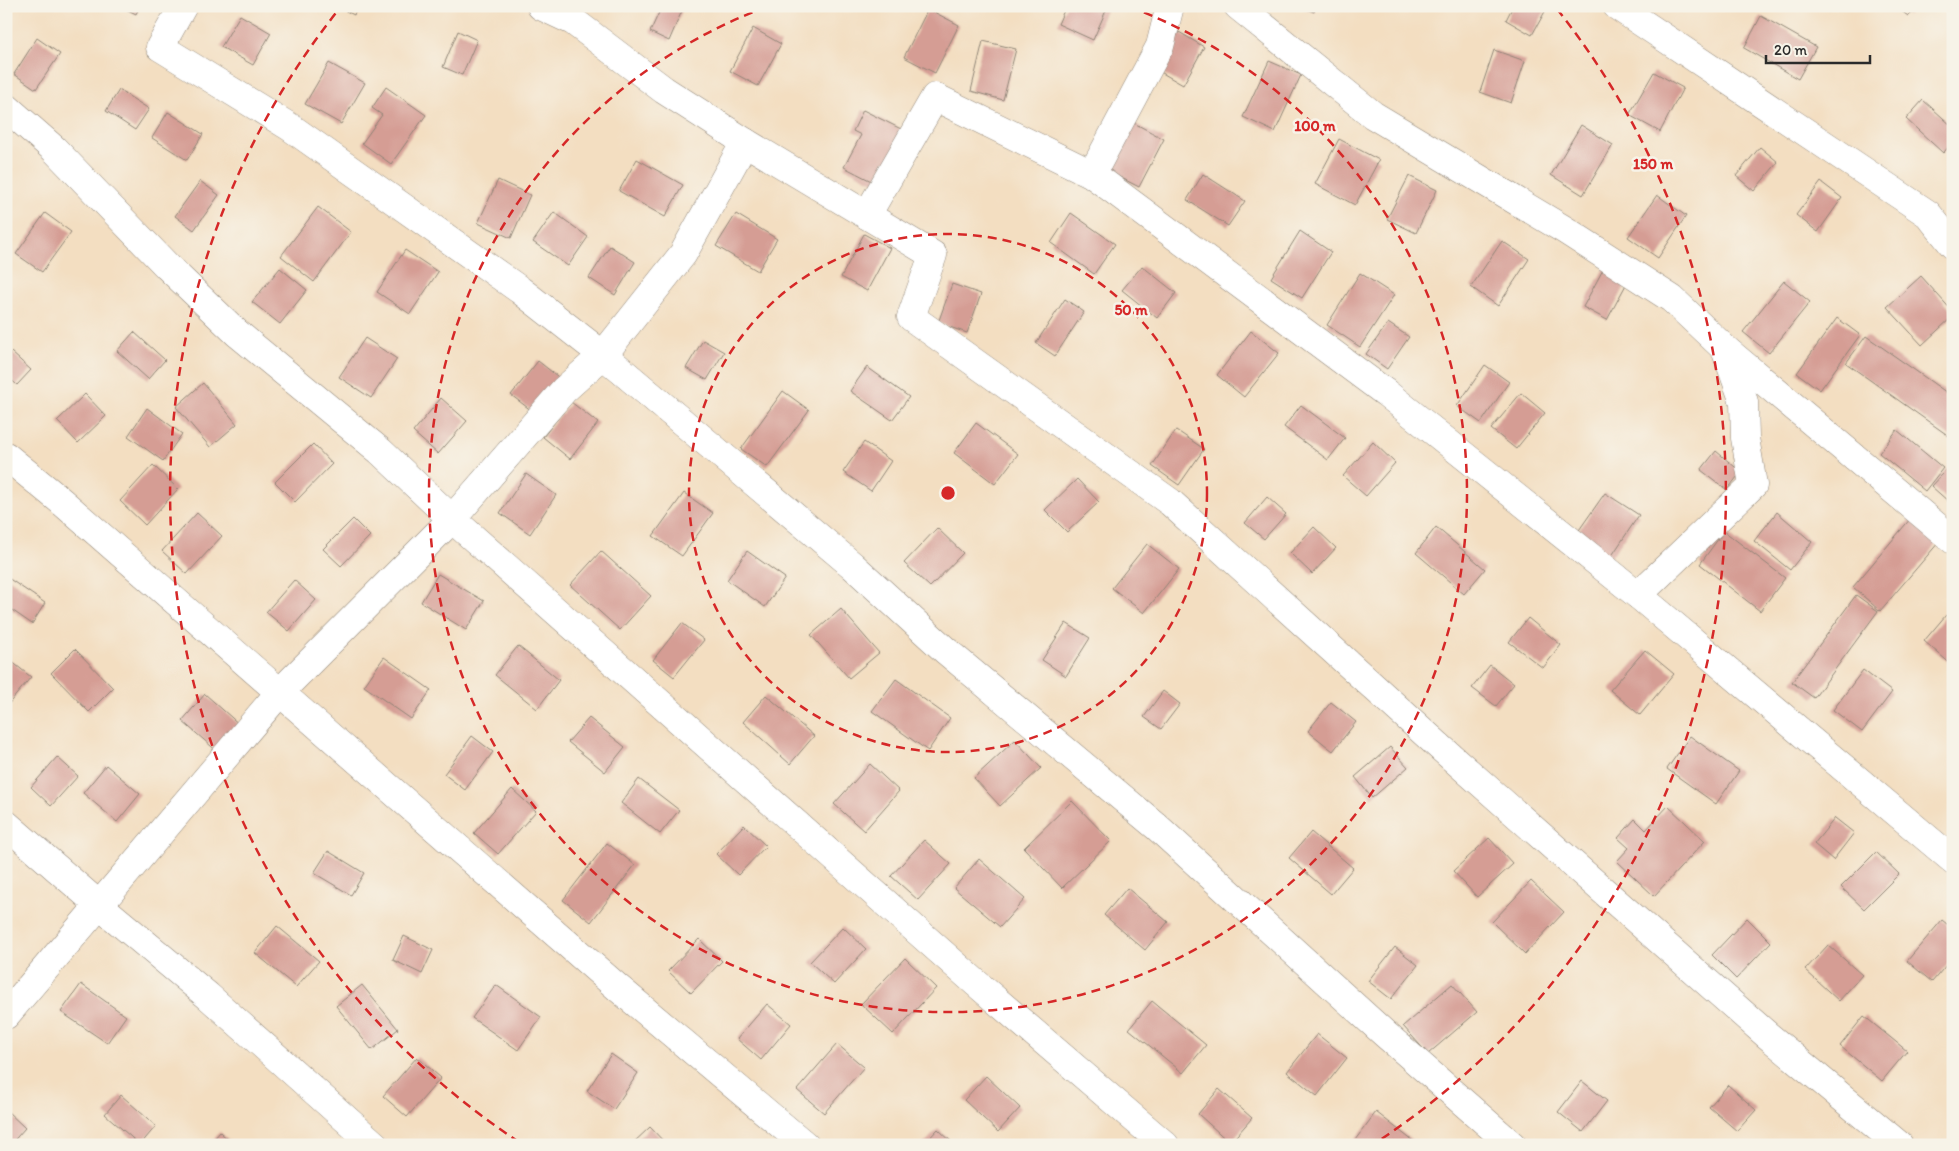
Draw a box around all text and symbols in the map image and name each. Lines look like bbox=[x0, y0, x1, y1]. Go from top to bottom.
scale bar bbox=[1766, 32, 1870, 64]
text: 20 m bbox=[1774, 41, 1808, 59]
text: 100 m bbox=[1294, 117, 1336, 135]
text: 150 m bbox=[1633, 155, 1673, 173]
text: 50 m bbox=[1114, 301, 1148, 319]
centre of rings bbox=[939, 484, 957, 502]

